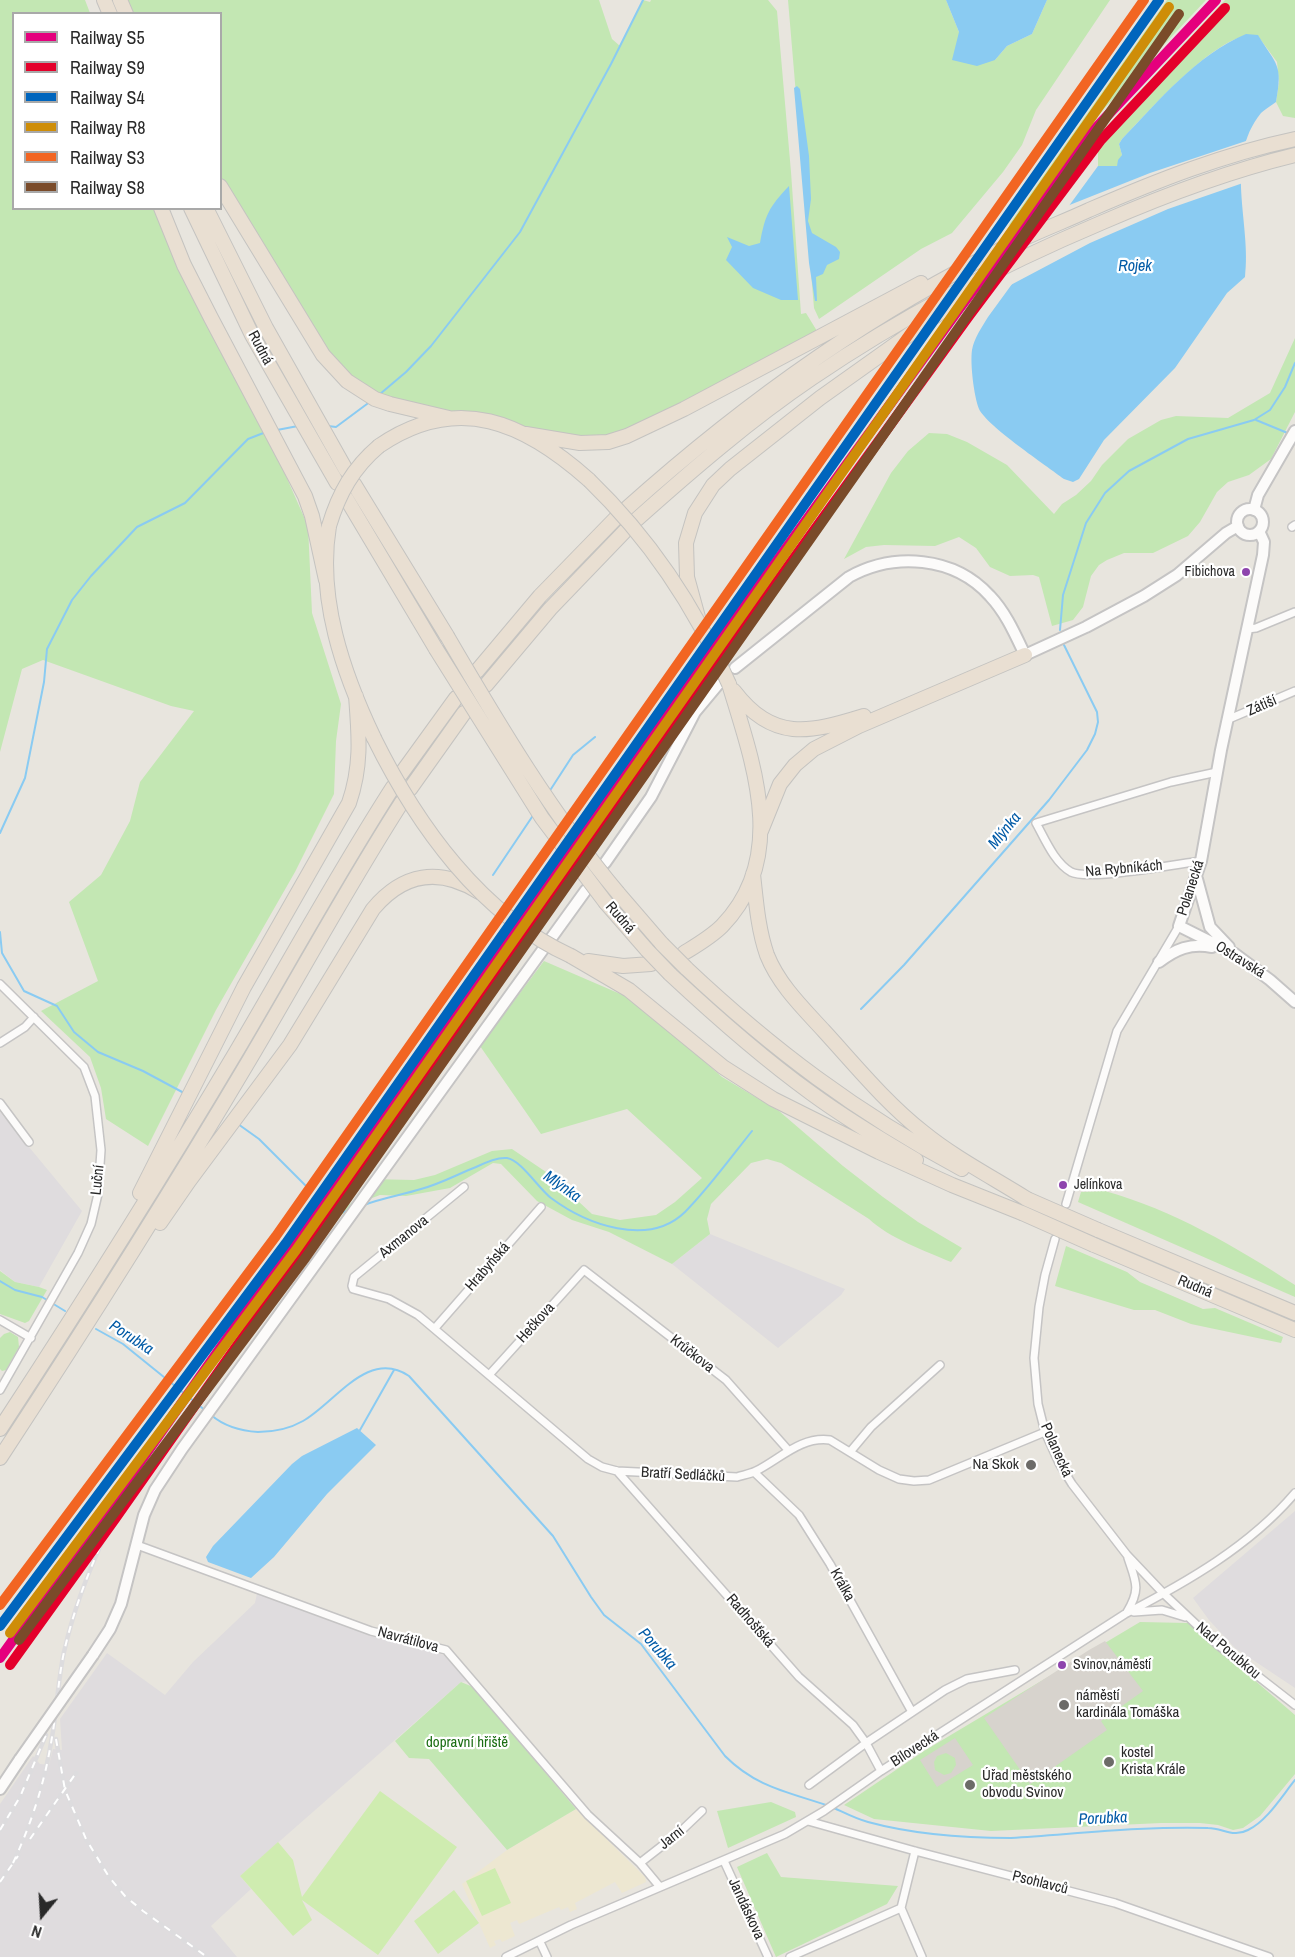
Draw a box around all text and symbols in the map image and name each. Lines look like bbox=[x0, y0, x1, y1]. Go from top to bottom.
legend bbox=[12, 12, 222, 210]
text: Railway S5 bbox=[70, 25, 145, 50]
text: Railway S9 bbox=[70, 55, 145, 80]
text: Railway S4 bbox=[70, 85, 145, 110]
text: Railway R8 bbox=[70, 115, 145, 140]
text: Railway S3 bbox=[70, 145, 145, 170]
text: Railway S8 bbox=[70, 175, 145, 200]
water label: Rojek bbox=[1118, 257, 1152, 277]
street label: Rudná bbox=[244, 328, 276, 368]
place label: Fibichova bbox=[1185, 564, 1235, 580]
marker: Fibichova bbox=[1240, 566, 1252, 578]
street label: Zátiší bbox=[1244, 692, 1280, 720]
water label: Mlýnka bbox=[984, 809, 1026, 853]
street label: Na Rybníkách bbox=[1085, 857, 1163, 881]
street label: Polanecká bbox=[1174, 858, 1208, 918]
street label: Rudná bbox=[601, 898, 639, 938]
street label: Ostravská bbox=[1212, 938, 1268, 982]
street label: Luční bbox=[87, 1164, 109, 1196]
water label: Mlýnka bbox=[539, 1167, 585, 1207]
place label: Jelínkova bbox=[1074, 1177, 1122, 1193]
marker: Jelínkova bbox=[1057, 1179, 1069, 1191]
street label: Axmanova bbox=[376, 1212, 432, 1262]
street label: Hrabyňská bbox=[462, 1239, 514, 1295]
street label: Rudná bbox=[1175, 1272, 1215, 1302]
street label: Hečkova bbox=[513, 1299, 559, 1347]
water label: Porubka bbox=[105, 1317, 157, 1359]
street label: Krůčkova bbox=[666, 1331, 718, 1377]
street label: Polanecká bbox=[1036, 1420, 1076, 1480]
place label: Na Skok bbox=[973, 1456, 1019, 1474]
marker: Na Skok bbox=[1024, 1458, 1038, 1472]
street label: Bratří Sedláčků bbox=[641, 1464, 725, 1486]
street label: Králka bbox=[826, 1565, 858, 1605]
street label: Radhošťská bbox=[722, 1591, 778, 1651]
street label: Nad Porubkou bbox=[1192, 1619, 1264, 1683]
street label: Navrátilova bbox=[376, 1623, 440, 1657]
water label: Porubka bbox=[634, 1624, 680, 1674]
place label: Svinov,náměstí bbox=[1073, 1657, 1151, 1673]
marker: Svinov,náměstí bbox=[1056, 1659, 1068, 1671]
place label: náměstí kardinála Tomáška bbox=[1076, 1687, 1179, 1722]
marker: náměstí kardinála Tomáška bbox=[1057, 1698, 1071, 1712]
street label: Bílovecká bbox=[888, 1727, 942, 1771]
park label: dopravní hřiště bbox=[426, 1734, 508, 1752]
place label: kostel Krista Krále bbox=[1121, 1744, 1185, 1779]
marker: kostel Krista Krále bbox=[1102, 1755, 1116, 1769]
place label: Úřad městského obvodu Svinov bbox=[982, 1767, 1072, 1802]
marker: Úřad městského obvodu Svinov bbox=[963, 1778, 977, 1792]
water label: Porubka bbox=[1078, 1808, 1128, 1830]
street label: Jarní bbox=[656, 1822, 688, 1854]
street label: Psohlavců bbox=[1010, 1867, 1070, 1899]
street label: Jandáskova bbox=[724, 1875, 768, 1943]
north arrow bbox=[12, 1885, 72, 1945]
text: N bbox=[29, 1920, 44, 1944]

